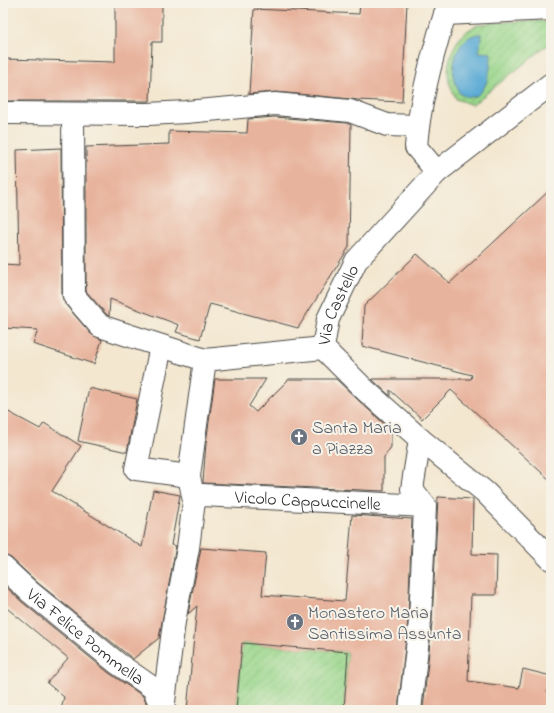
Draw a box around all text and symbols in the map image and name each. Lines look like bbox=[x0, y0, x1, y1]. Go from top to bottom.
street label: Via Castello bbox=[313, 261, 367, 348]
place label: Santa Maria a Piazza bbox=[312, 416, 402, 463]
church icon: Santa Maria a Piazza bbox=[289, 427, 309, 447]
street label: Vicolo Cappuccinelle bbox=[233, 486, 382, 519]
street label: Via Felice Pommella bbox=[19, 582, 149, 693]
place label: Monastero Maria Santissima Assunta bbox=[308, 601, 462, 648]
church icon: Monastero Maria Santissima Assunta bbox=[285, 612, 305, 632]

